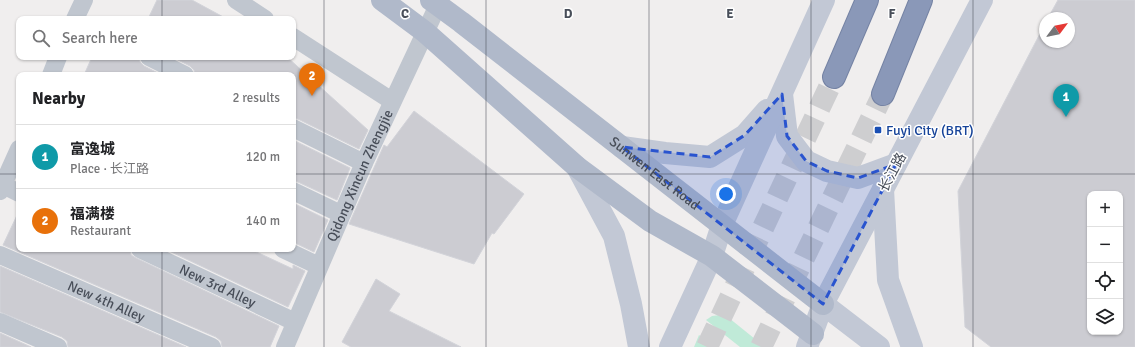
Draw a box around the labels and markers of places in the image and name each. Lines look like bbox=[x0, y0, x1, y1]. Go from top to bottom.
pin: 2 bbox=[299, 63, 325, 96]
pin: 1 bbox=[1053, 84, 1079, 117]
place label: Fuyi City (BRT) bbox=[886, 122, 974, 139]
marker: Fuyi City (BRT) bbox=[873, 125, 883, 135]

